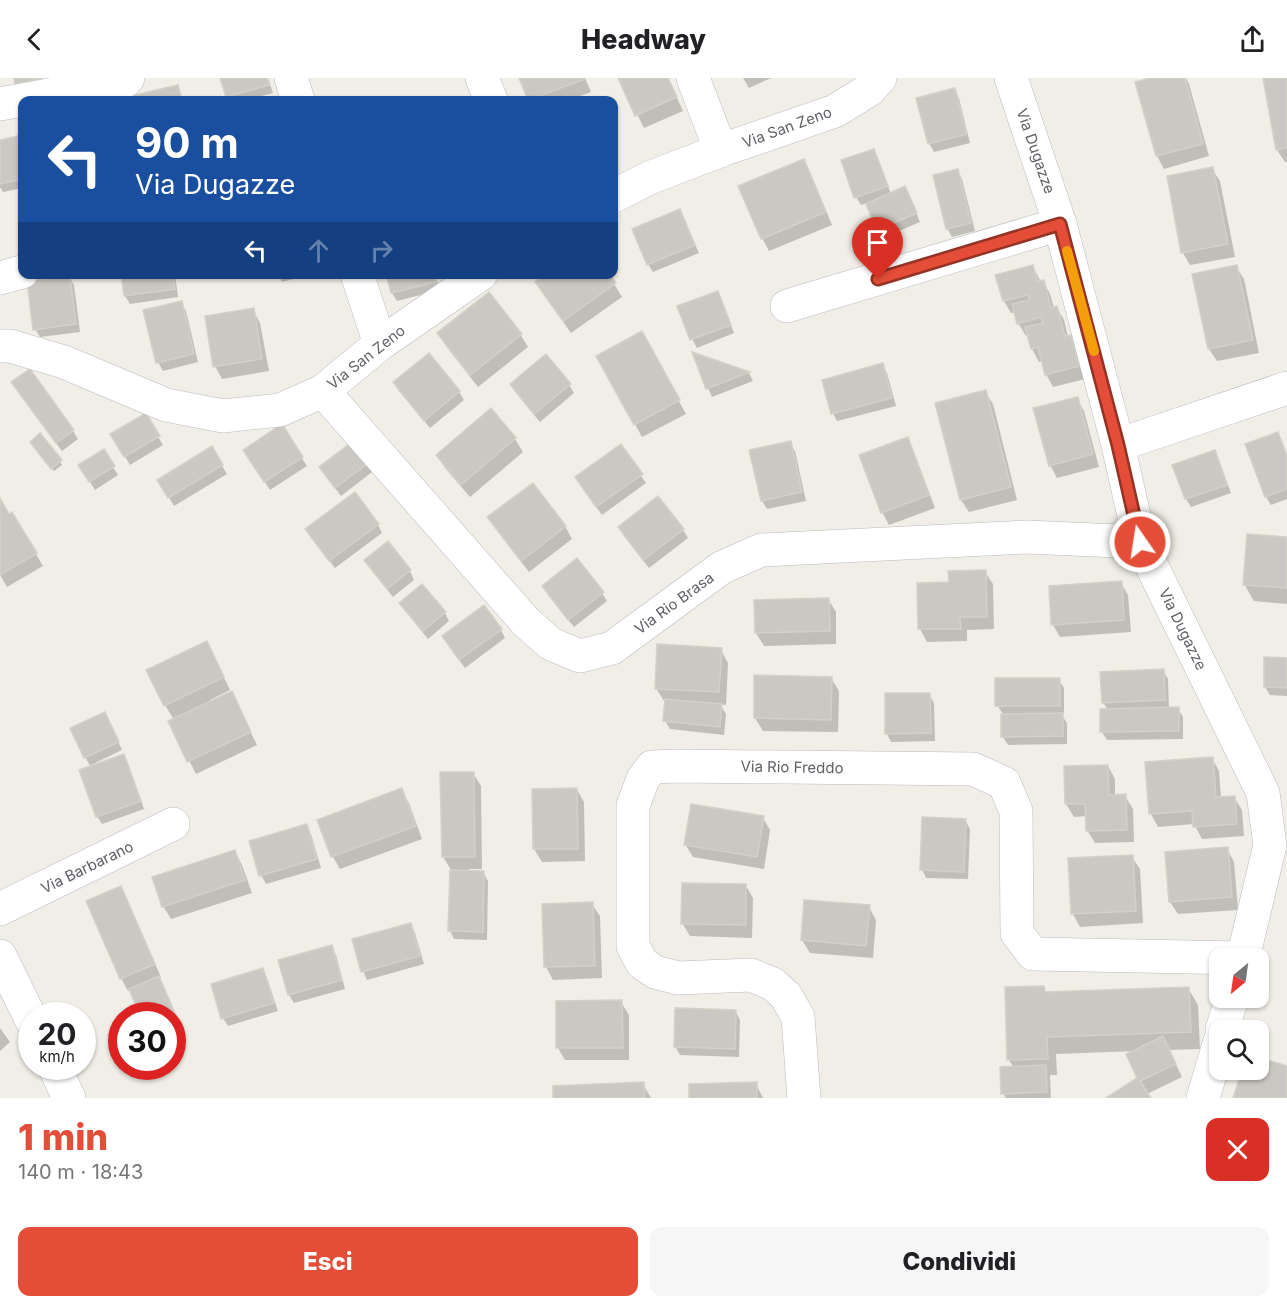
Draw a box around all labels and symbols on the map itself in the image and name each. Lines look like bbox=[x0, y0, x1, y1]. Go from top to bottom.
street label: Via San Zeno bbox=[740, 102, 834, 152]
street label: Via Dugazze bbox=[1013, 106, 1059, 196]
pin bbox=[852, 217, 903, 279]
street label: Via San Zeno bbox=[323, 321, 409, 393]
position arrow bbox=[1108, 510, 1172, 574]
street label: Via Rio Brasa bbox=[631, 568, 717, 638]
street label: Via Dugazze bbox=[1155, 585, 1211, 673]
street label: Via Rio Freddo bbox=[740, 757, 844, 777]
street label: Via Barbarano bbox=[38, 836, 136, 898]
north arrow bbox=[1209, 948, 1269, 1008]
speed limit sign: 30 bbox=[108, 1002, 186, 1080]

